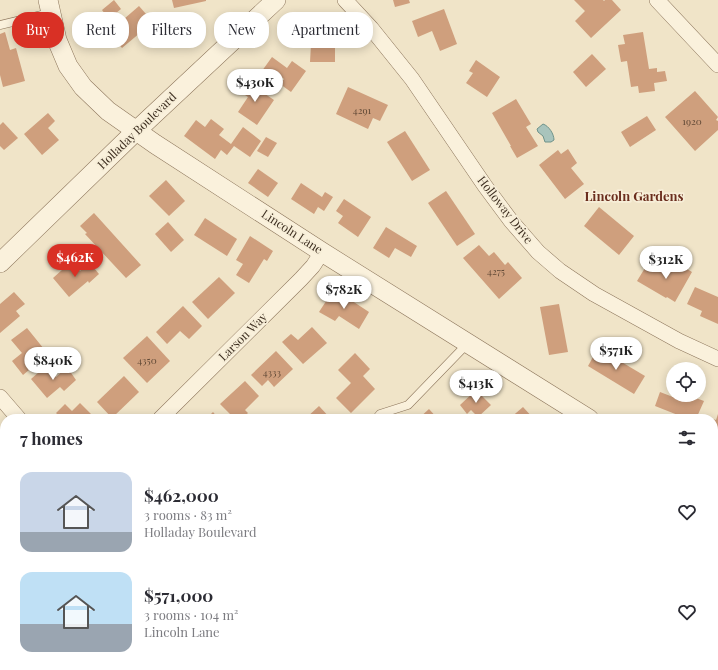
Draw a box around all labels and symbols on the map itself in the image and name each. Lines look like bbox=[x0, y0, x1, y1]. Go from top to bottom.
pin: $430K bbox=[227, 69, 283, 103]
street label: Holladay Boulevard bbox=[93, 88, 179, 172]
house number: 4291 bbox=[353, 103, 372, 117]
house number: 1920 bbox=[682, 114, 702, 128]
street label: Holloway Drive bbox=[474, 172, 537, 247]
district label: Lincoln Gardens bbox=[584, 187, 684, 204]
street label: Lincoln Lane bbox=[259, 205, 326, 257]
pin: $462K bbox=[47, 244, 103, 278]
pin: $312K bbox=[638, 246, 694, 280]
house number: 4275 bbox=[487, 264, 505, 278]
pin: $782K bbox=[316, 276, 372, 310]
street label: Larson Way bbox=[215, 309, 270, 364]
pin: $571K bbox=[588, 337, 644, 371]
pin: $840K bbox=[25, 347, 81, 381]
house number: 4350 bbox=[137, 353, 157, 367]
house number: 4333 bbox=[263, 365, 282, 379]
pin: $413K bbox=[448, 370, 504, 404]

